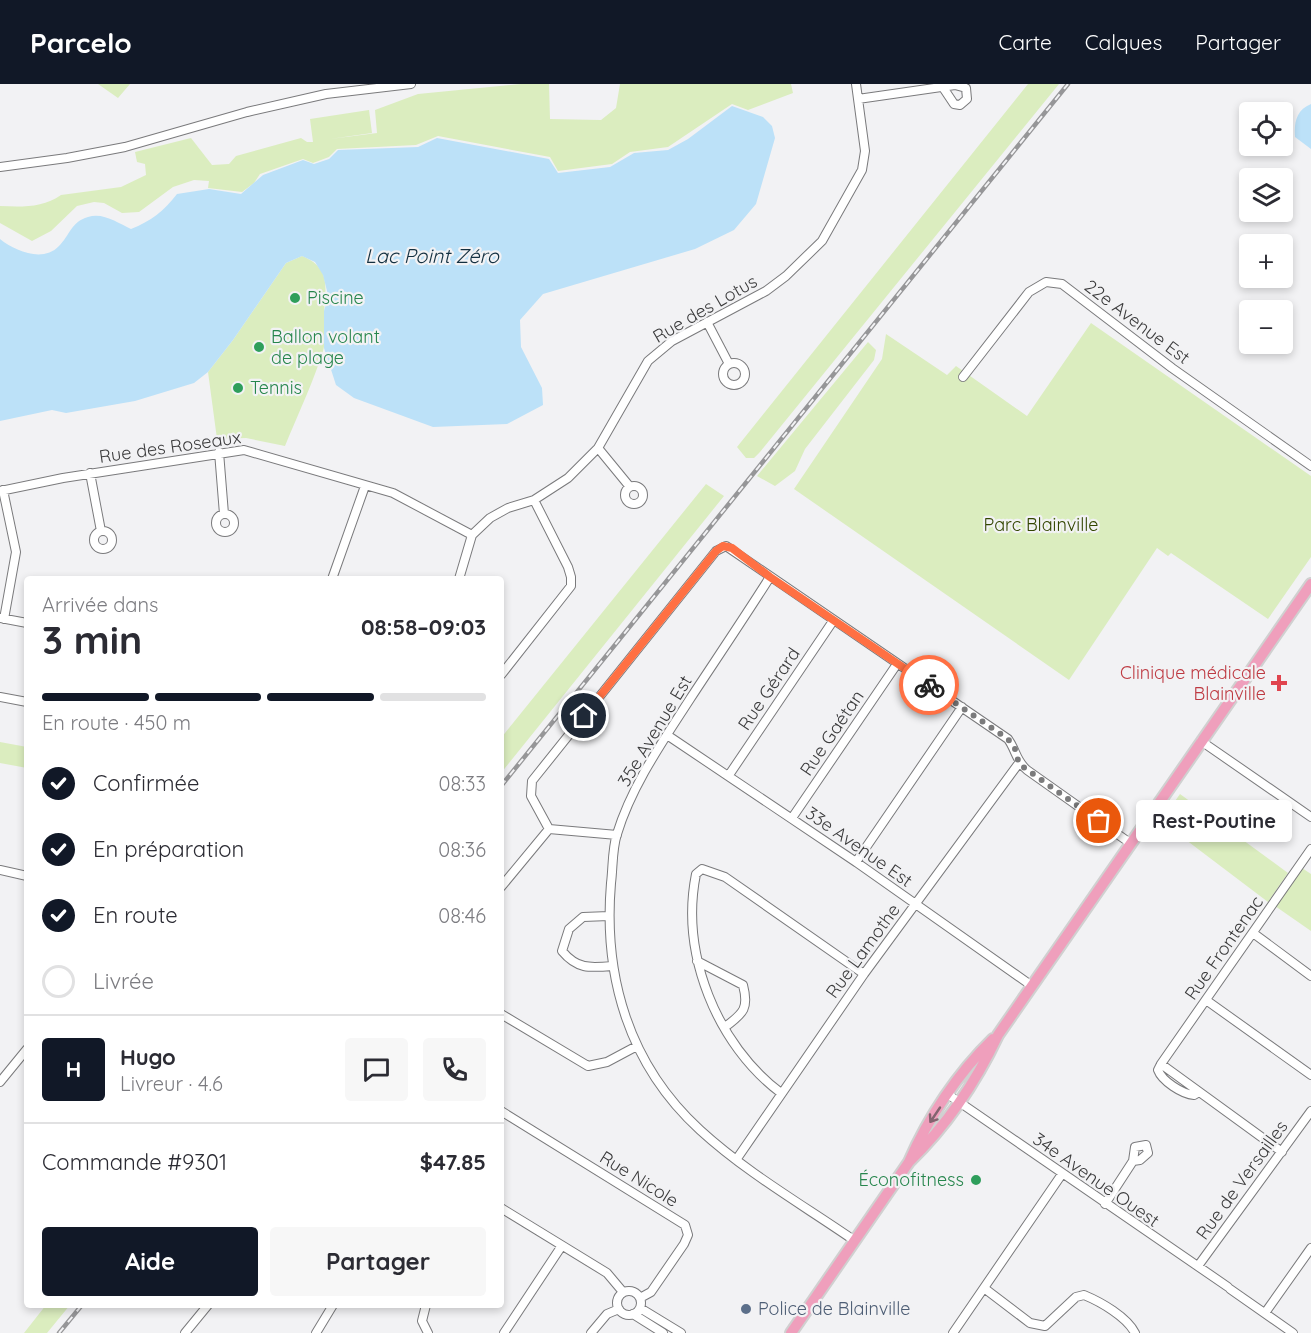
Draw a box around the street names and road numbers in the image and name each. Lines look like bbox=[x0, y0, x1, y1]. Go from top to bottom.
street label: Rue des Lotus bbox=[648, 269, 761, 348]
street label: 22e Avenue Est bbox=[1080, 274, 1195, 369]
street label: Rue des Roseaux bbox=[98, 425, 243, 468]
street label: Rue Gérard bbox=[733, 643, 805, 735]
street label: 35e Avenue Est bbox=[612, 671, 697, 790]
street label: Rue Gaétan bbox=[795, 685, 869, 780]
street label: 33e Avenue Est bbox=[801, 801, 917, 892]
street label: Rue Frontenac bbox=[1179, 891, 1268, 1004]
street label: Rue Lamothe bbox=[821, 899, 905, 1003]
street label: Rue de Versailles bbox=[1191, 1116, 1293, 1244]
street label: 34e Avenue Ouest bbox=[1029, 1127, 1164, 1232]
street label: Rue Nicole bbox=[596, 1145, 683, 1212]

